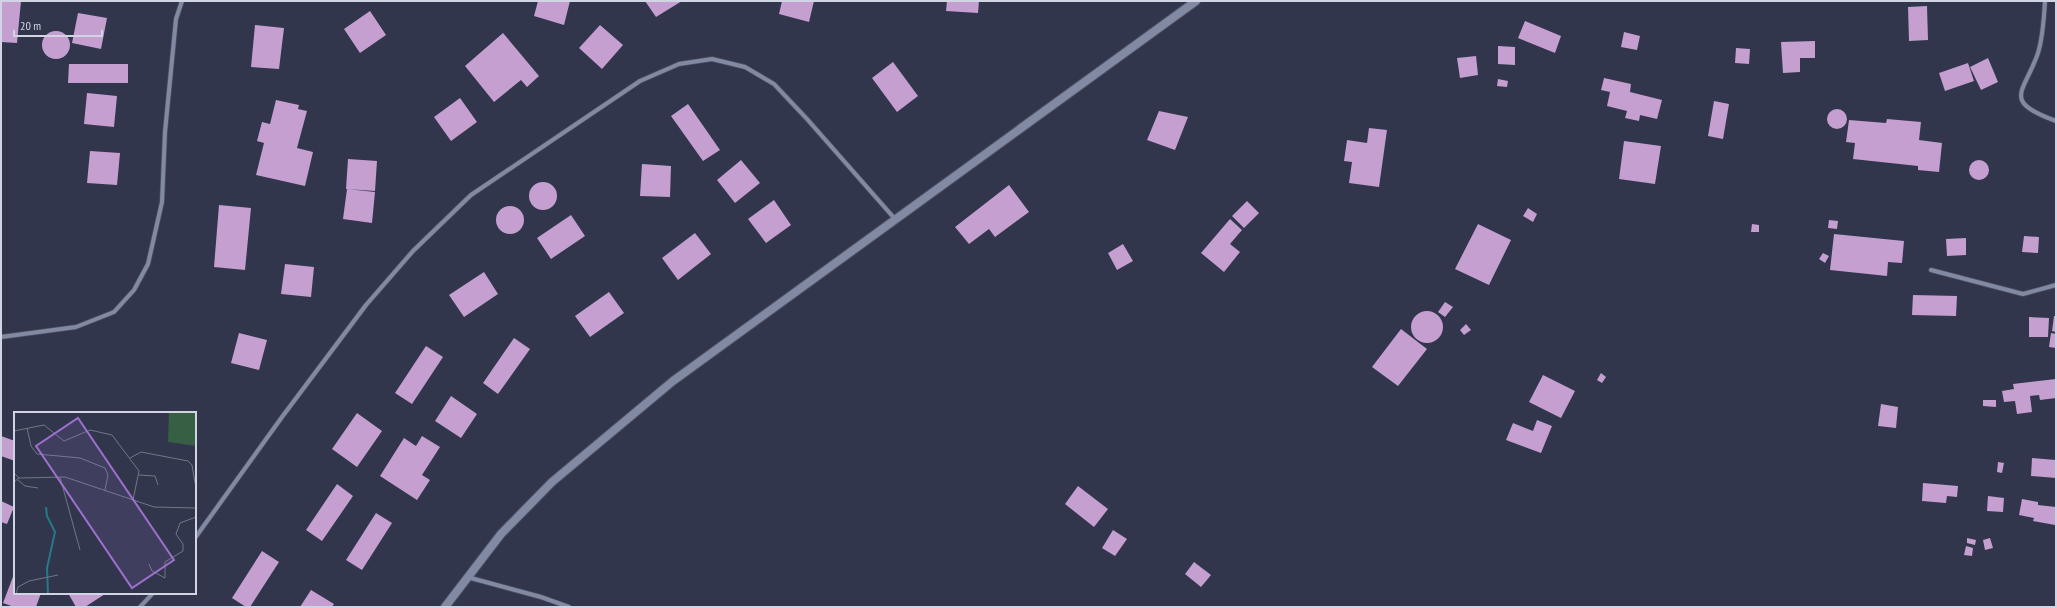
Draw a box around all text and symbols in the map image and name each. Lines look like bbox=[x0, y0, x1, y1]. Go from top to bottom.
scale bar bbox=[14, 12, 102, 38]
text: 20 m bbox=[20, 18, 41, 33]
inset map bbox=[14, 412, 196, 594]

